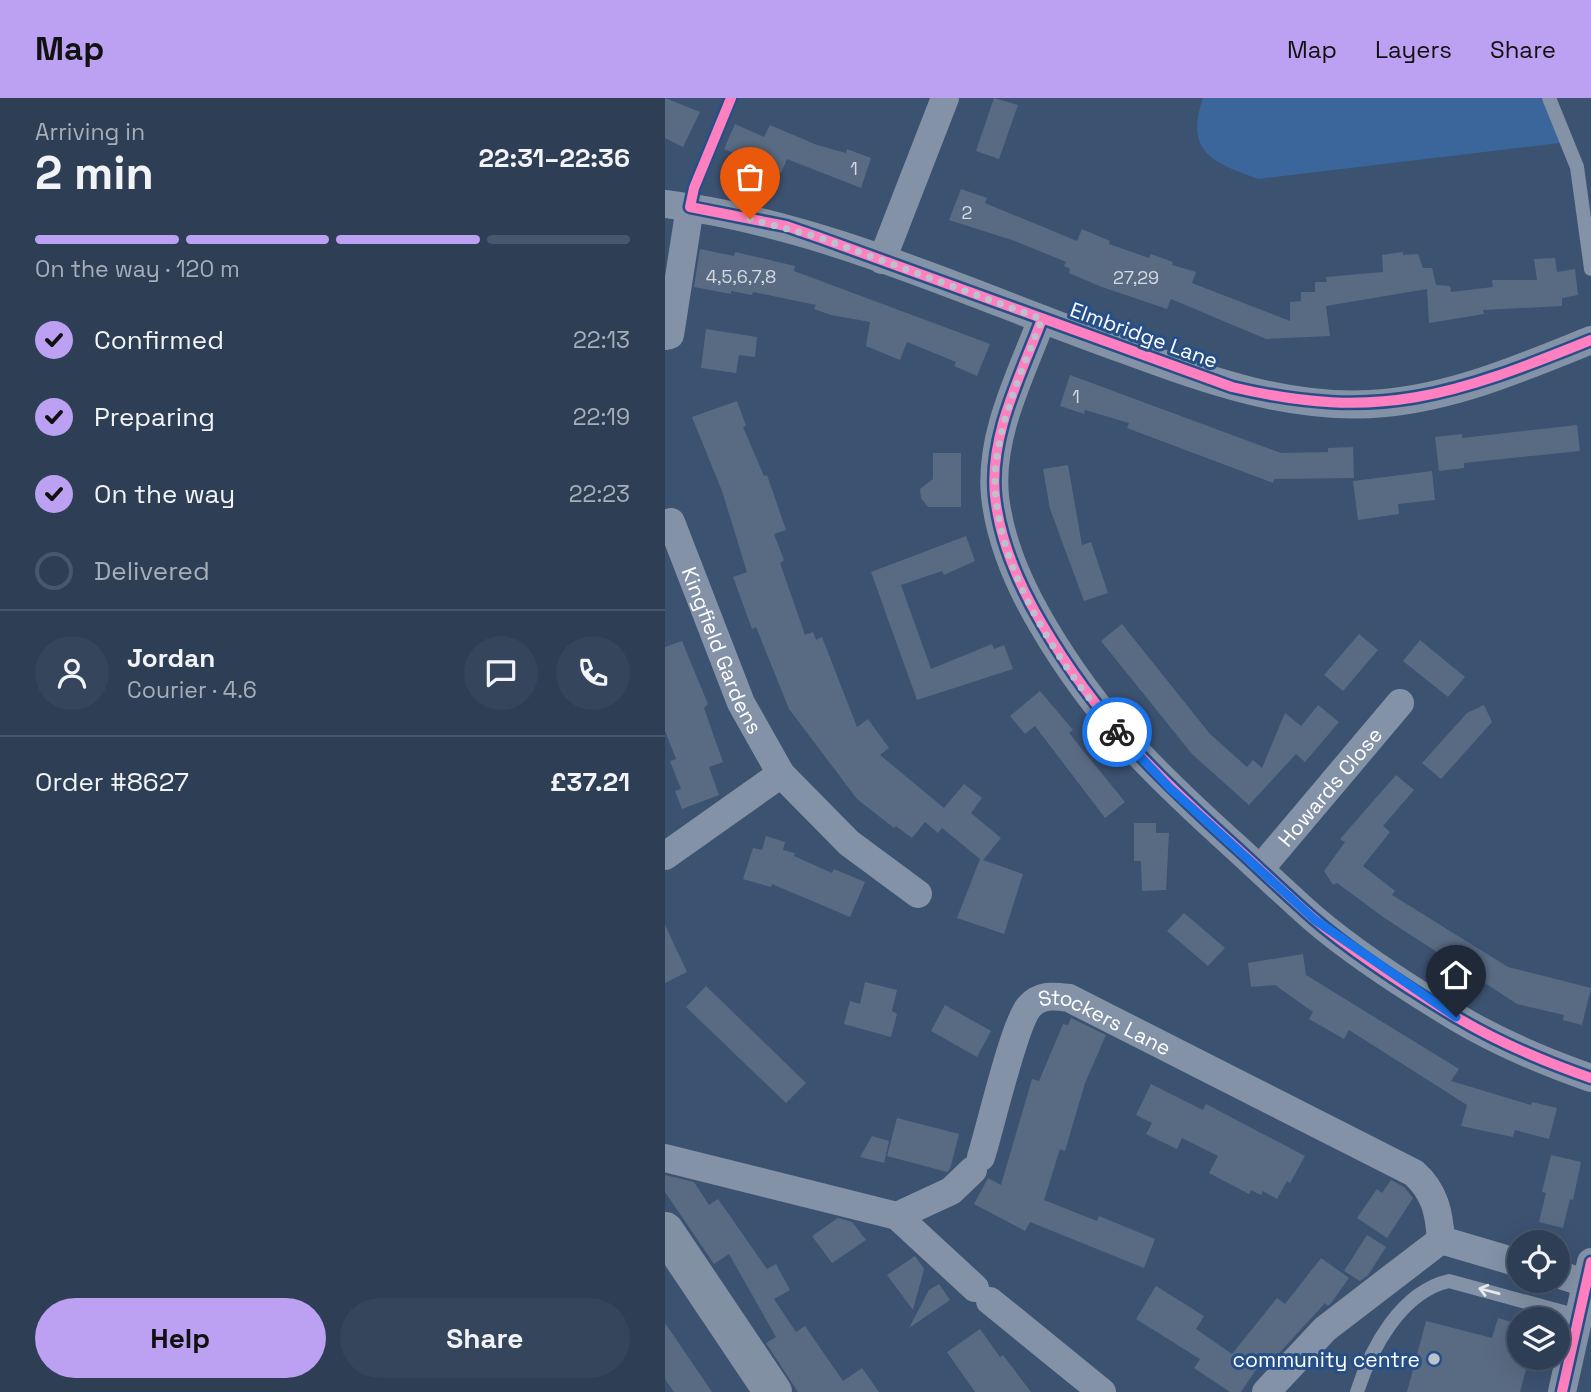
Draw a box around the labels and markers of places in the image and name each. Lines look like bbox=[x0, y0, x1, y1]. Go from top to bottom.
pin bbox=[720, 147, 780, 219]
pin bbox=[1426, 945, 1486, 1017]
place label: community centre bbox=[1233, 1346, 1420, 1373]
marker: community centre bbox=[1426, 1351, 1442, 1367]

